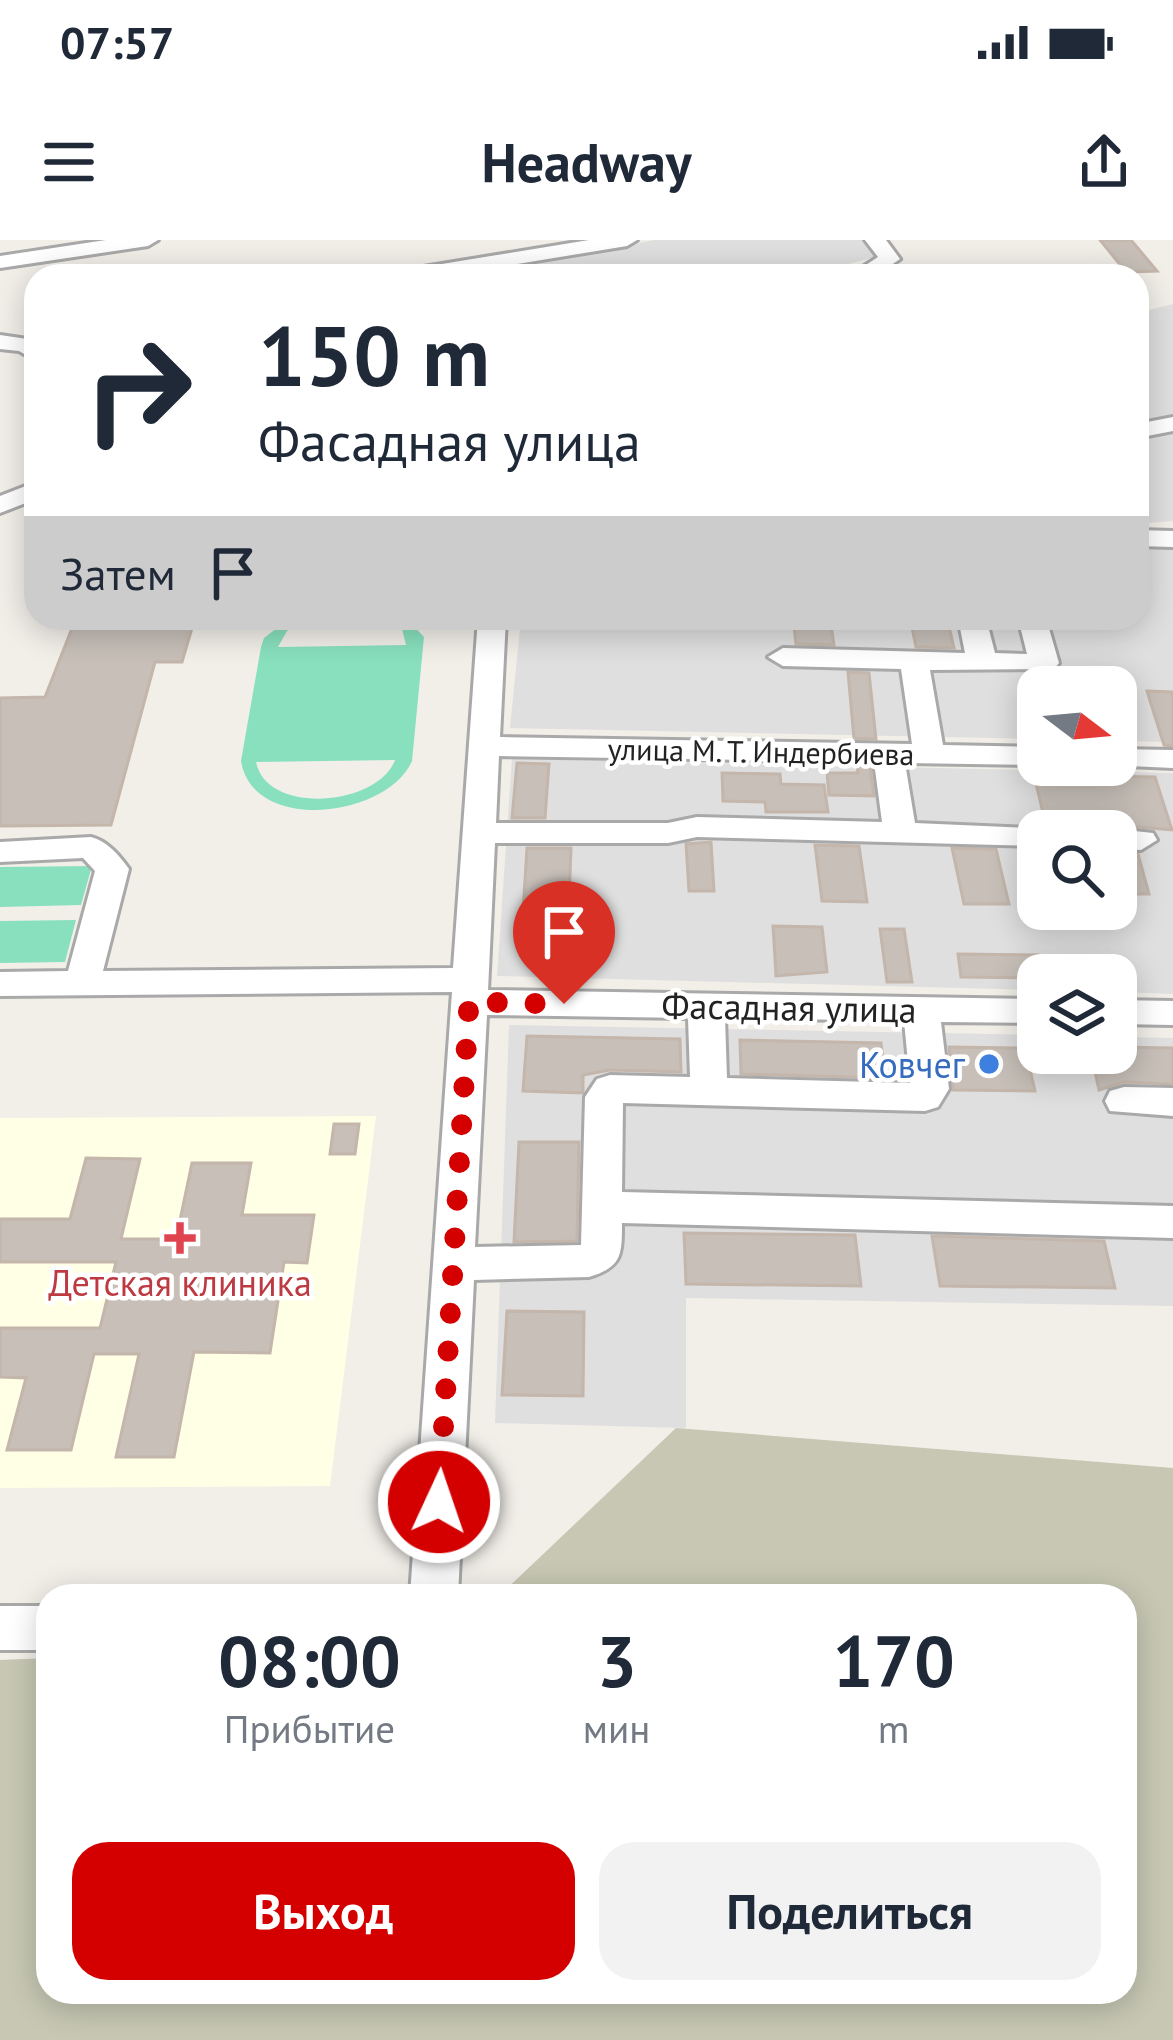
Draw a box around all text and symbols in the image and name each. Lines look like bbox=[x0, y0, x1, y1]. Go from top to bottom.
text: 07:57 bbox=[60, 13, 174, 71]
text: Headway bbox=[481, 127, 692, 197]
icon: menu bbox=[36, 129, 102, 195]
icon: share bbox=[1071, 129, 1137, 195]
text: 150 m bbox=[258, 300, 490, 409]
icon: right bbox=[60, 312, 216, 468]
text: Фасадная улица bbox=[258, 406, 641, 476]
icon: arrive bbox=[200, 540, 266, 606]
text: Затем bbox=[60, 544, 176, 602]
north arrow bbox=[1017, 666, 1137, 786]
map controls bbox=[1017, 666, 1137, 1074]
street label: улица М. Т. Индербиева bbox=[607, 729, 915, 773]
button: search bbox=[1017, 810, 1137, 930]
pin bbox=[513, 881, 615, 1004]
icon: arrive bbox=[531, 899, 597, 965]
button: layers bbox=[1017, 954, 1137, 1074]
street label: Фасадная улица bbox=[661, 981, 917, 1033]
place label: Ковчег bbox=[859, 1041, 966, 1088]
marker: Ковчег bbox=[976, 1051, 1002, 1077]
marker: Детская клиника bbox=[164, 1222, 196, 1254]
place label: Детская клиника bbox=[48, 1259, 312, 1306]
position arrow bbox=[376, 1439, 502, 1565]
text: 08:00 bbox=[218, 1614, 401, 1707]
text: 3 bbox=[596, 1614, 637, 1707]
text: 170 bbox=[832, 1614, 955, 1707]
text: Прибытие bbox=[224, 1703, 395, 1754]
text: мин bbox=[583, 1703, 650, 1754]
text: m bbox=[878, 1703, 910, 1754]
button: Выход bbox=[72, 1842, 575, 1980]
button: Поделиться bbox=[599, 1842, 1101, 1980]

